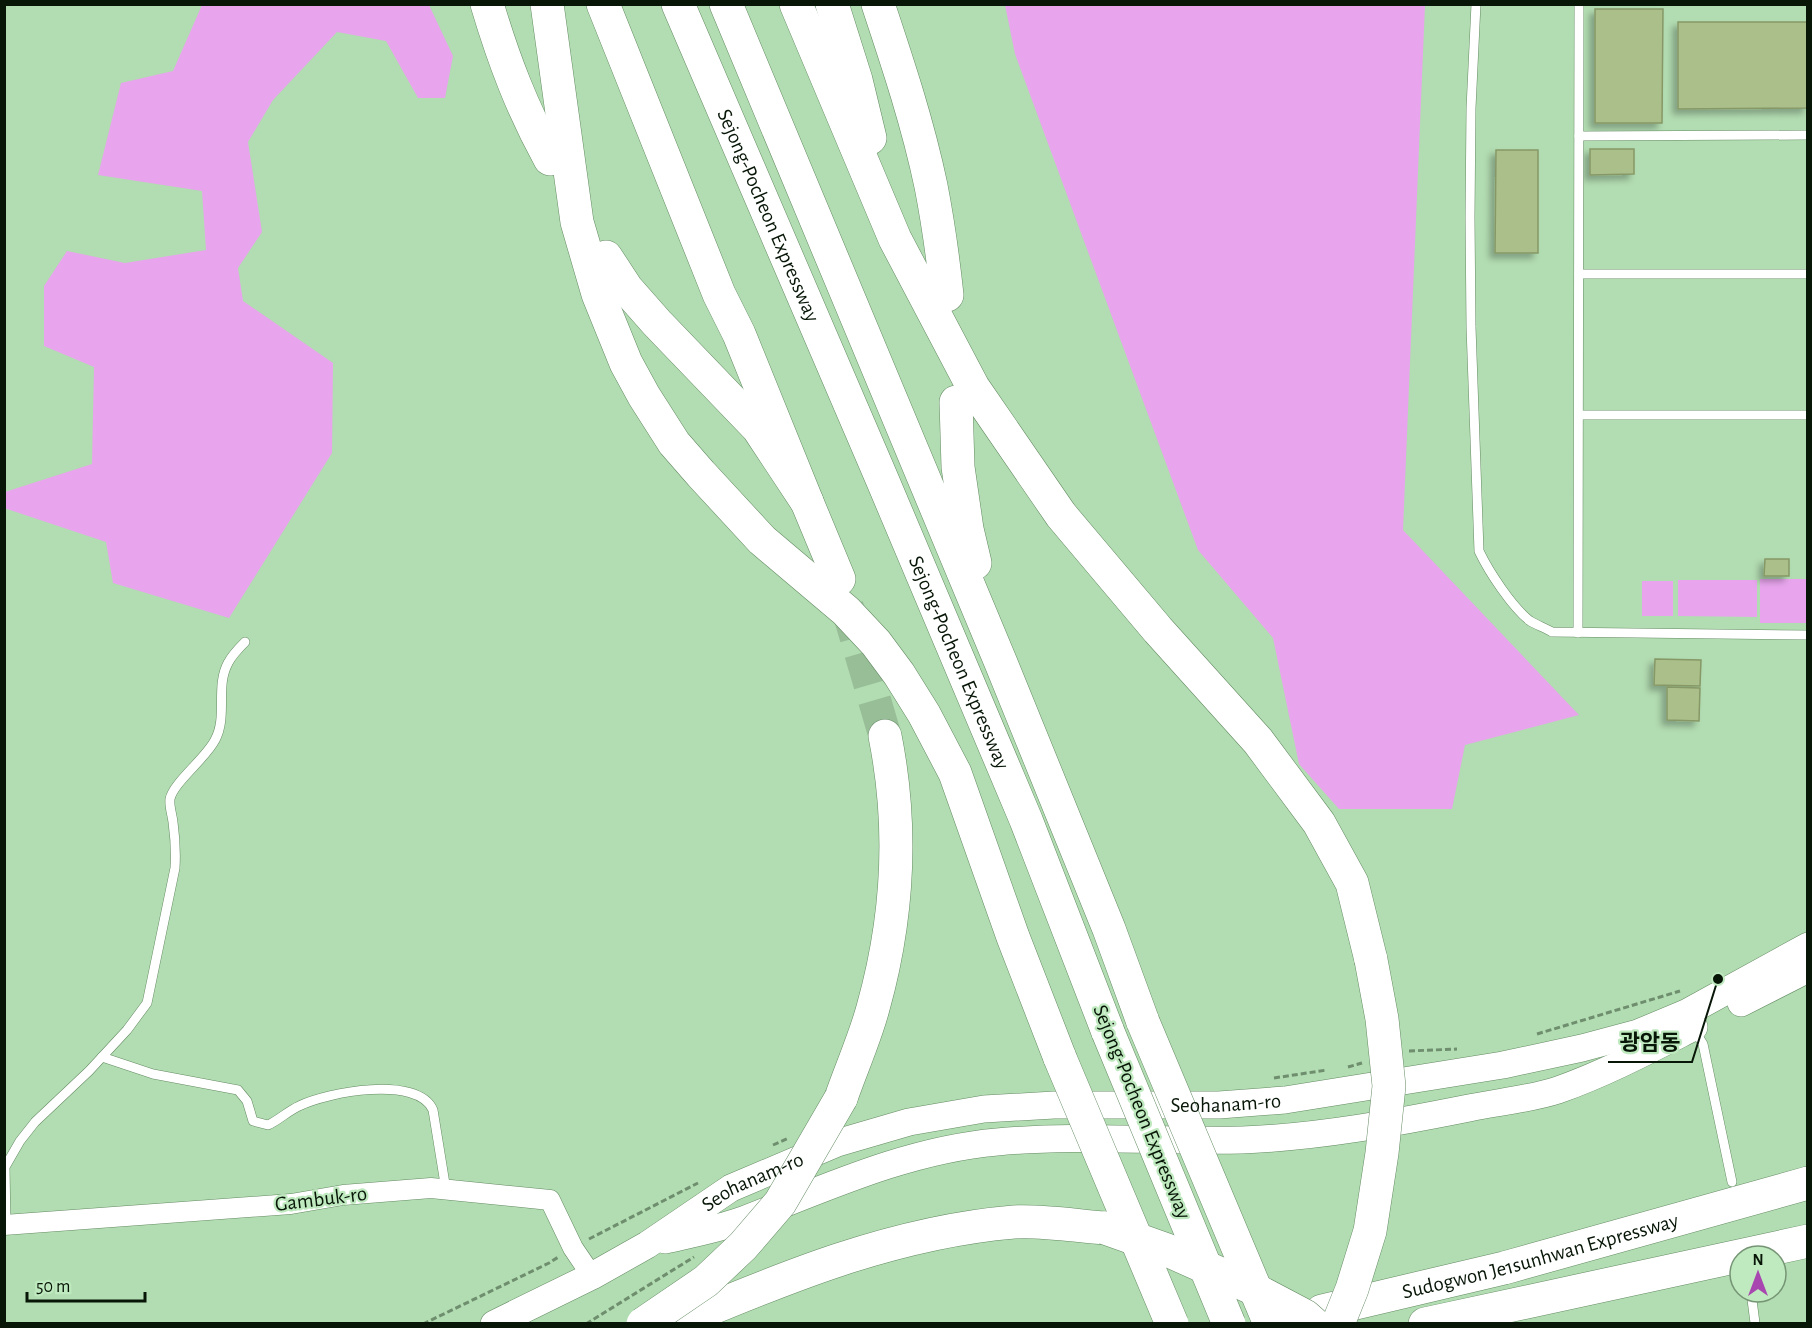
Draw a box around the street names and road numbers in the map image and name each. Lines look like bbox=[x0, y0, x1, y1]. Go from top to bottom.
street label: Sejong-Pocheon Expressway bbox=[714, 106, 824, 325]
street label: Sejong-Pocheon Expressway bbox=[905, 553, 1014, 772]
street label: Sejong-Pocheon Expressway bbox=[1089, 1002, 1195, 1222]
street label: Seohanam-ro bbox=[1171, 1090, 1282, 1116]
street label: Seohanam-ro bbox=[698, 1148, 806, 1215]
street label: Gambuk-ro bbox=[274, 1183, 368, 1215]
street label: Sudogwon Je1sunhwan Expressway bbox=[1400, 1209, 1681, 1302]

